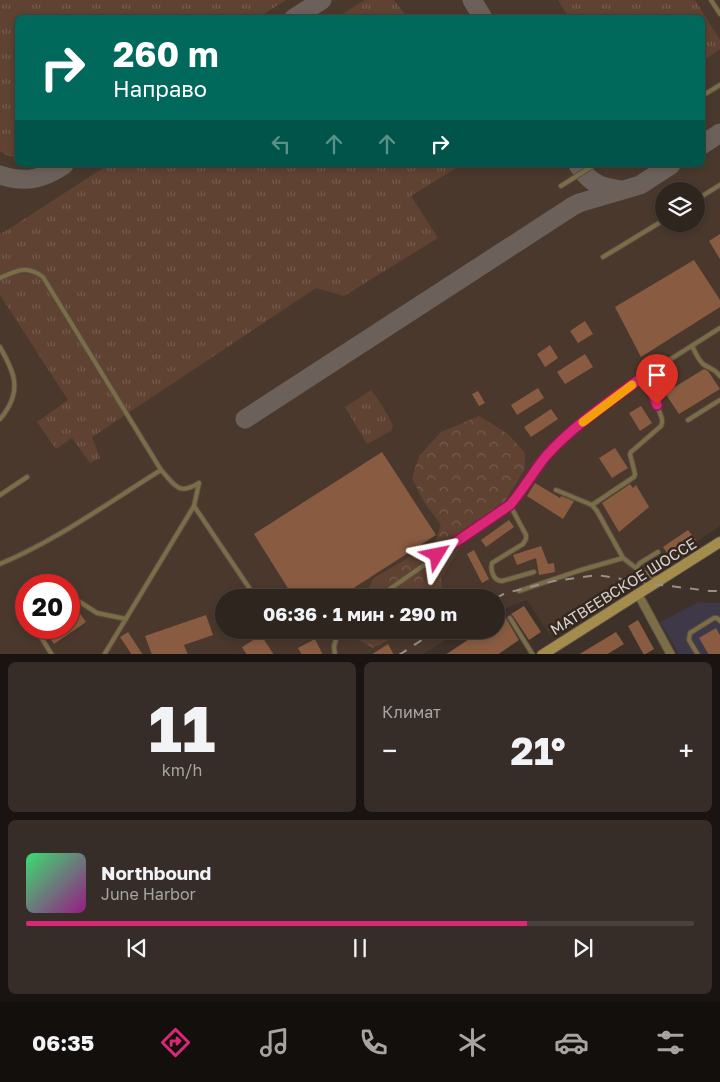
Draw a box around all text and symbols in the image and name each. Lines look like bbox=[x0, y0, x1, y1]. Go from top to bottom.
text: 260 m bbox=[113, 33, 219, 75]
icon: right bbox=[30, 35, 95, 100]
text: Направо bbox=[113, 75, 207, 102]
icon: left bbox=[267, 130, 295, 158]
icon: ahead bbox=[320, 130, 348, 158]
icon: ahead bbox=[373, 130, 401, 158]
icon: right bbox=[426, 130, 454, 158]
map controls bbox=[655, 182, 705, 232]
button: layers bbox=[655, 182, 705, 232]
pin bbox=[636, 354, 678, 405]
icon: arrive bbox=[643, 361, 671, 389]
position arrow bbox=[410, 528, 462, 580]
street label: МАТВЕЕВСКОЕ ШОССЕ bbox=[547, 534, 699, 638]
speed limit sign: 20 bbox=[15, 574, 80, 639]
text: 06:36 · 1 мин · 290 m bbox=[263, 602, 457, 625]
text: 11 bbox=[149, 688, 215, 766]
text: Климат bbox=[382, 702, 441, 722]
text: 21° bbox=[511, 728, 566, 773]
text: − bbox=[382, 734, 397, 767]
text: + bbox=[679, 734, 694, 767]
text: km/h bbox=[162, 760, 202, 780]
text: Northbound bbox=[101, 861, 211, 884]
text: June Harbor bbox=[101, 884, 196, 904]
icon: previous bbox=[123, 934, 151, 962]
icon: pause bbox=[346, 934, 374, 962]
icon: next bbox=[569, 934, 597, 962]
icon: directions bbox=[158, 1025, 193, 1060]
icon: music bbox=[257, 1025, 292, 1060]
icon: phone bbox=[356, 1025, 391, 1060]
icon: climate bbox=[455, 1025, 490, 1060]
icon: car bbox=[554, 1025, 589, 1060]
icon: filters bbox=[653, 1025, 688, 1060]
text: 06:35 bbox=[32, 1029, 94, 1056]

